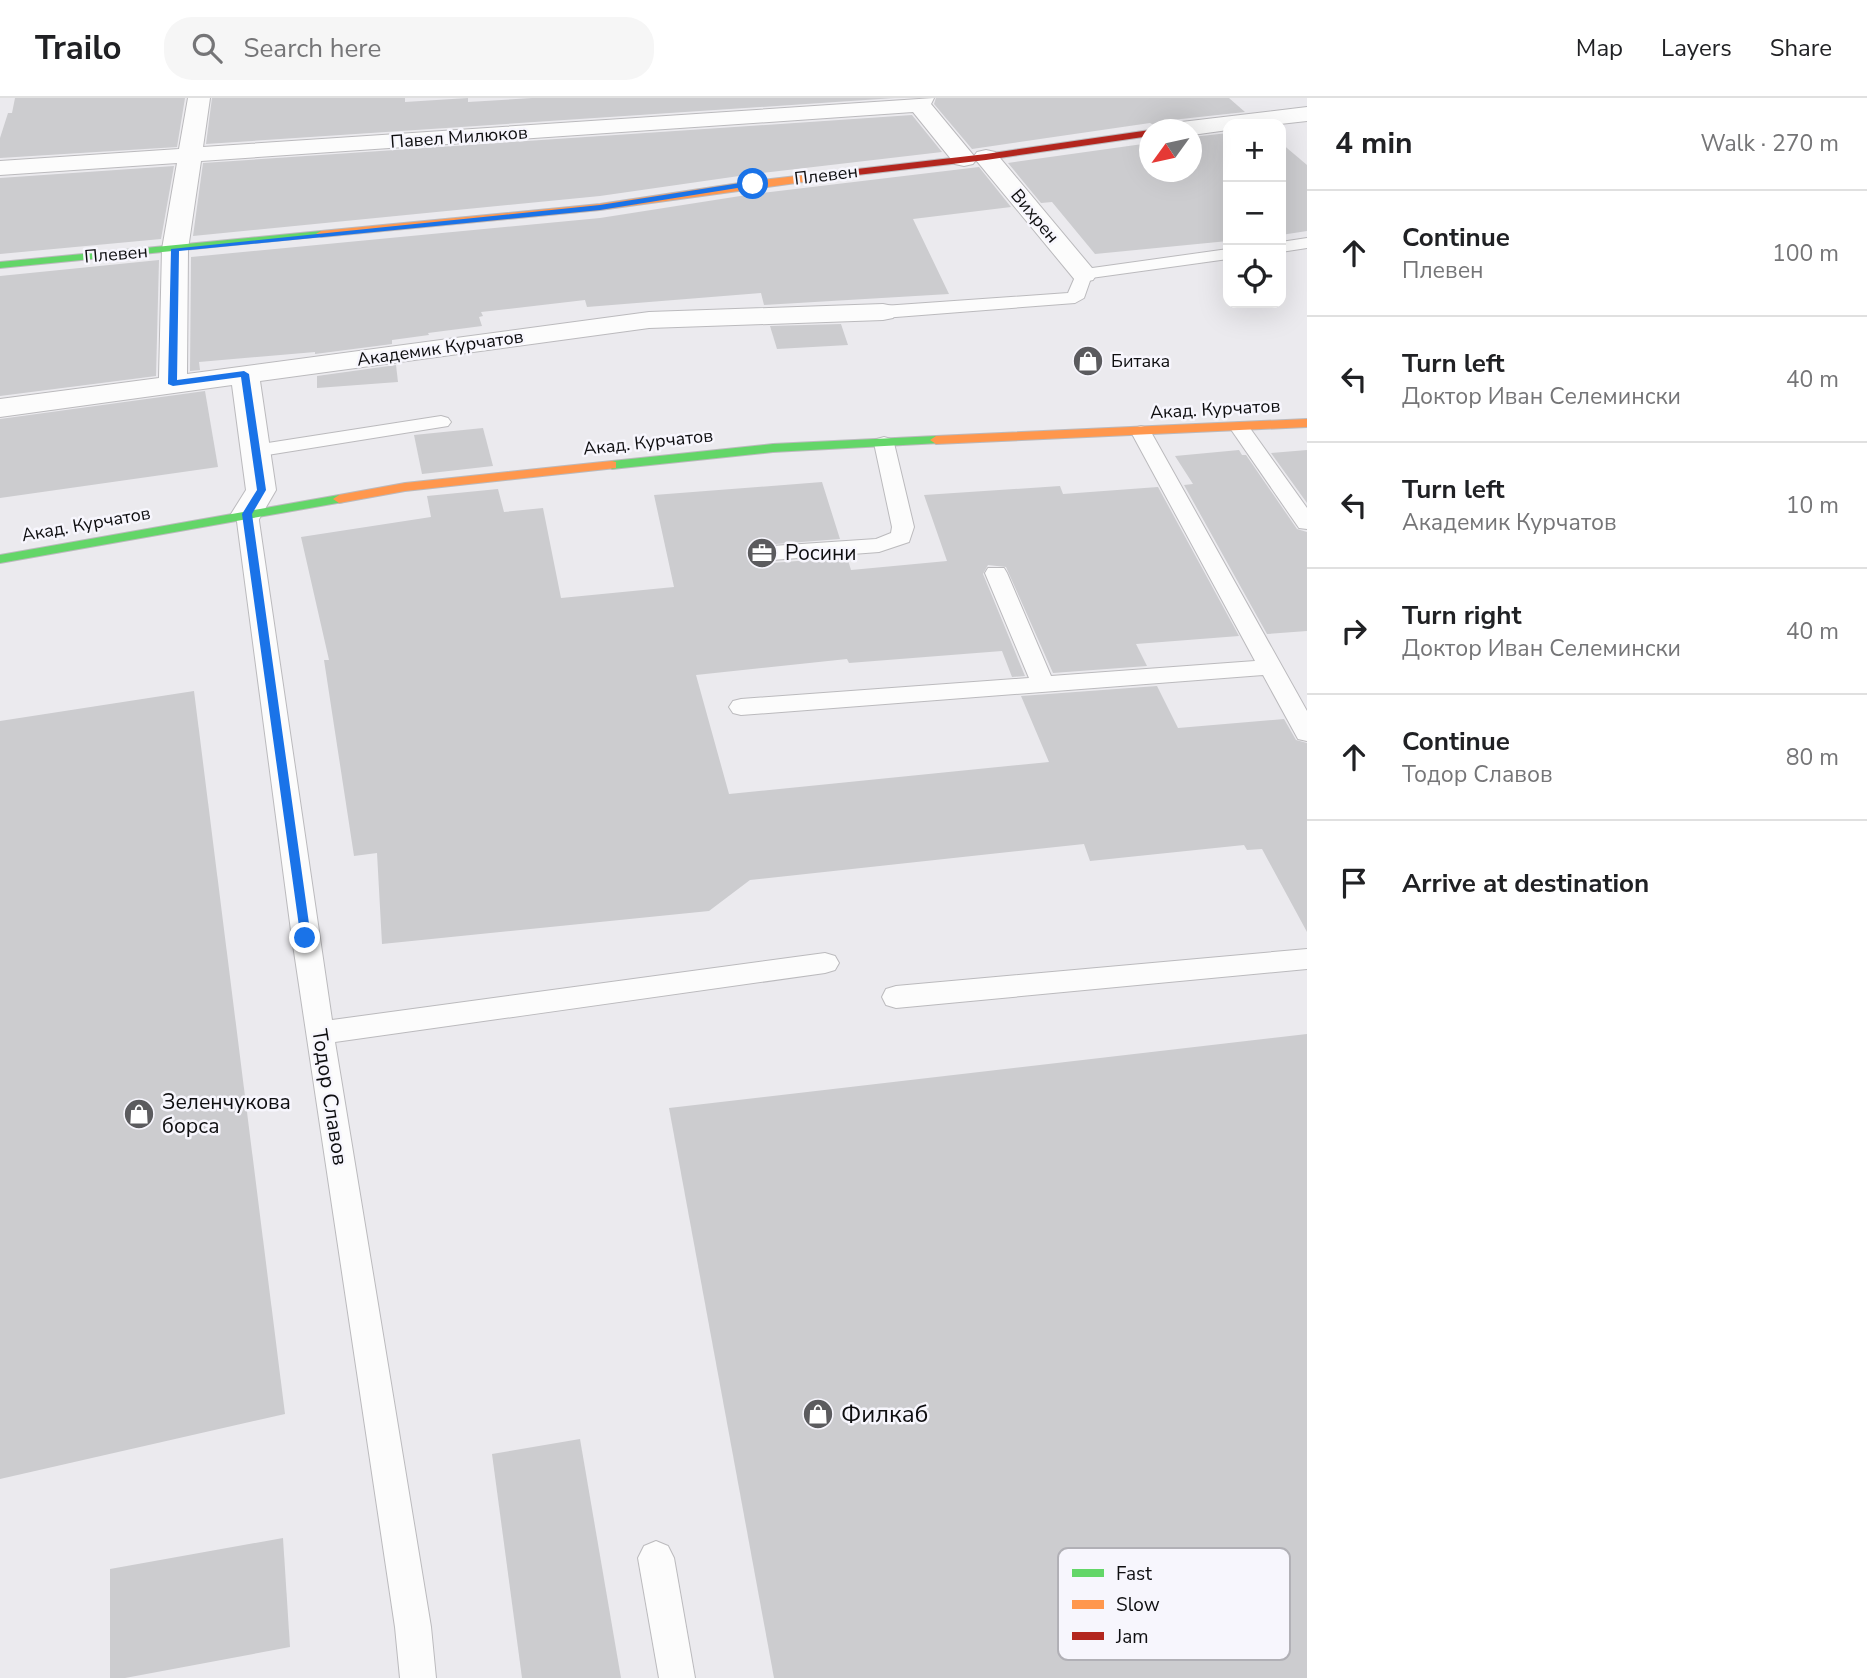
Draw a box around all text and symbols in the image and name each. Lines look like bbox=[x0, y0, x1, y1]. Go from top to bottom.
search box bbox=[164, 17, 654, 80]
text: Trailo bbox=[35, 26, 122, 71]
icon: search bbox=[188, 29, 226, 67]
text: Search here bbox=[244, 31, 381, 66]
text: Map bbox=[1576, 32, 1623, 64]
text: Layers bbox=[1661, 32, 1732, 64]
text: Share bbox=[1770, 32, 1832, 64]
north arrow bbox=[1139, 119, 1202, 182]
map controls bbox=[1223, 119, 1286, 308]
button: + bbox=[1223, 119, 1286, 182]
street label: Павел Милюков bbox=[390, 120, 529, 154]
text: 4 min bbox=[1335, 123, 1413, 164]
text: Walk · 270 m bbox=[1700, 128, 1839, 159]
street label: Плевен bbox=[793, 159, 859, 191]
route start bbox=[737, 168, 768, 199]
button: − bbox=[1223, 182, 1286, 245]
street label: Вихрен bbox=[1005, 184, 1065, 248]
text: Continue bbox=[1402, 220, 1510, 255]
icon: ahead bbox=[1335, 234, 1373, 272]
text: 100 m bbox=[1772, 238, 1839, 269]
street label: Плевен bbox=[83, 239, 149, 269]
button: locate bbox=[1223, 245, 1286, 308]
text: Плевен bbox=[1402, 255, 1484, 286]
street label: Академик Курчатов bbox=[355, 324, 525, 372]
shop icon: Битака bbox=[1071, 344, 1105, 378]
text: Turn left bbox=[1402, 346, 1505, 381]
place label: Битака bbox=[1111, 349, 1170, 373]
icon: left bbox=[1335, 360, 1373, 398]
text: 40 m bbox=[1786, 364, 1839, 395]
text: Доктор Иван Селемински bbox=[1402, 381, 1681, 412]
street label: Акад. Курчатов bbox=[1149, 394, 1281, 424]
street label: Акад. Курчатов bbox=[582, 423, 714, 461]
text: Turn left bbox=[1402, 472, 1505, 507]
icon: left bbox=[1335, 486, 1373, 524]
text: 10 m bbox=[1786, 490, 1839, 521]
street label: Акад. Курчатов bbox=[20, 501, 153, 547]
text: Академик Курчатов bbox=[1402, 507, 1617, 538]
office icon: Росини bbox=[745, 536, 779, 570]
place label: Росини bbox=[785, 539, 857, 567]
text: Turn right bbox=[1402, 598, 1521, 633]
icon: right bbox=[1335, 612, 1373, 650]
text: 40 m bbox=[1786, 616, 1839, 647]
text: Доктор Иван Селемински bbox=[1402, 633, 1681, 664]
text: Continue bbox=[1402, 724, 1510, 759]
icon: ahead bbox=[1335, 738, 1373, 776]
text: 80 m bbox=[1786, 742, 1839, 773]
text: Тодор Славов bbox=[1402, 759, 1553, 790]
icon: arrive bbox=[1335, 864, 1373, 902]
text: Arrive at destination bbox=[1402, 866, 1649, 901]
route end bbox=[289, 922, 320, 953]
street label: Тодор Славов bbox=[305, 1027, 355, 1167]
place label: Зеленчукова борса bbox=[162, 1088, 291, 1140]
shop icon: Зеленчукова борса bbox=[122, 1097, 156, 1131]
shop icon: Филкаб bbox=[801, 1397, 835, 1431]
place label: Филкаб bbox=[841, 1398, 928, 1430]
legend bbox=[1058, 1548, 1290, 1660]
text: Fast bbox=[1116, 1561, 1152, 1587]
text: Slow bbox=[1116, 1592, 1160, 1618]
text: Jam bbox=[1115, 1624, 1149, 1650]

